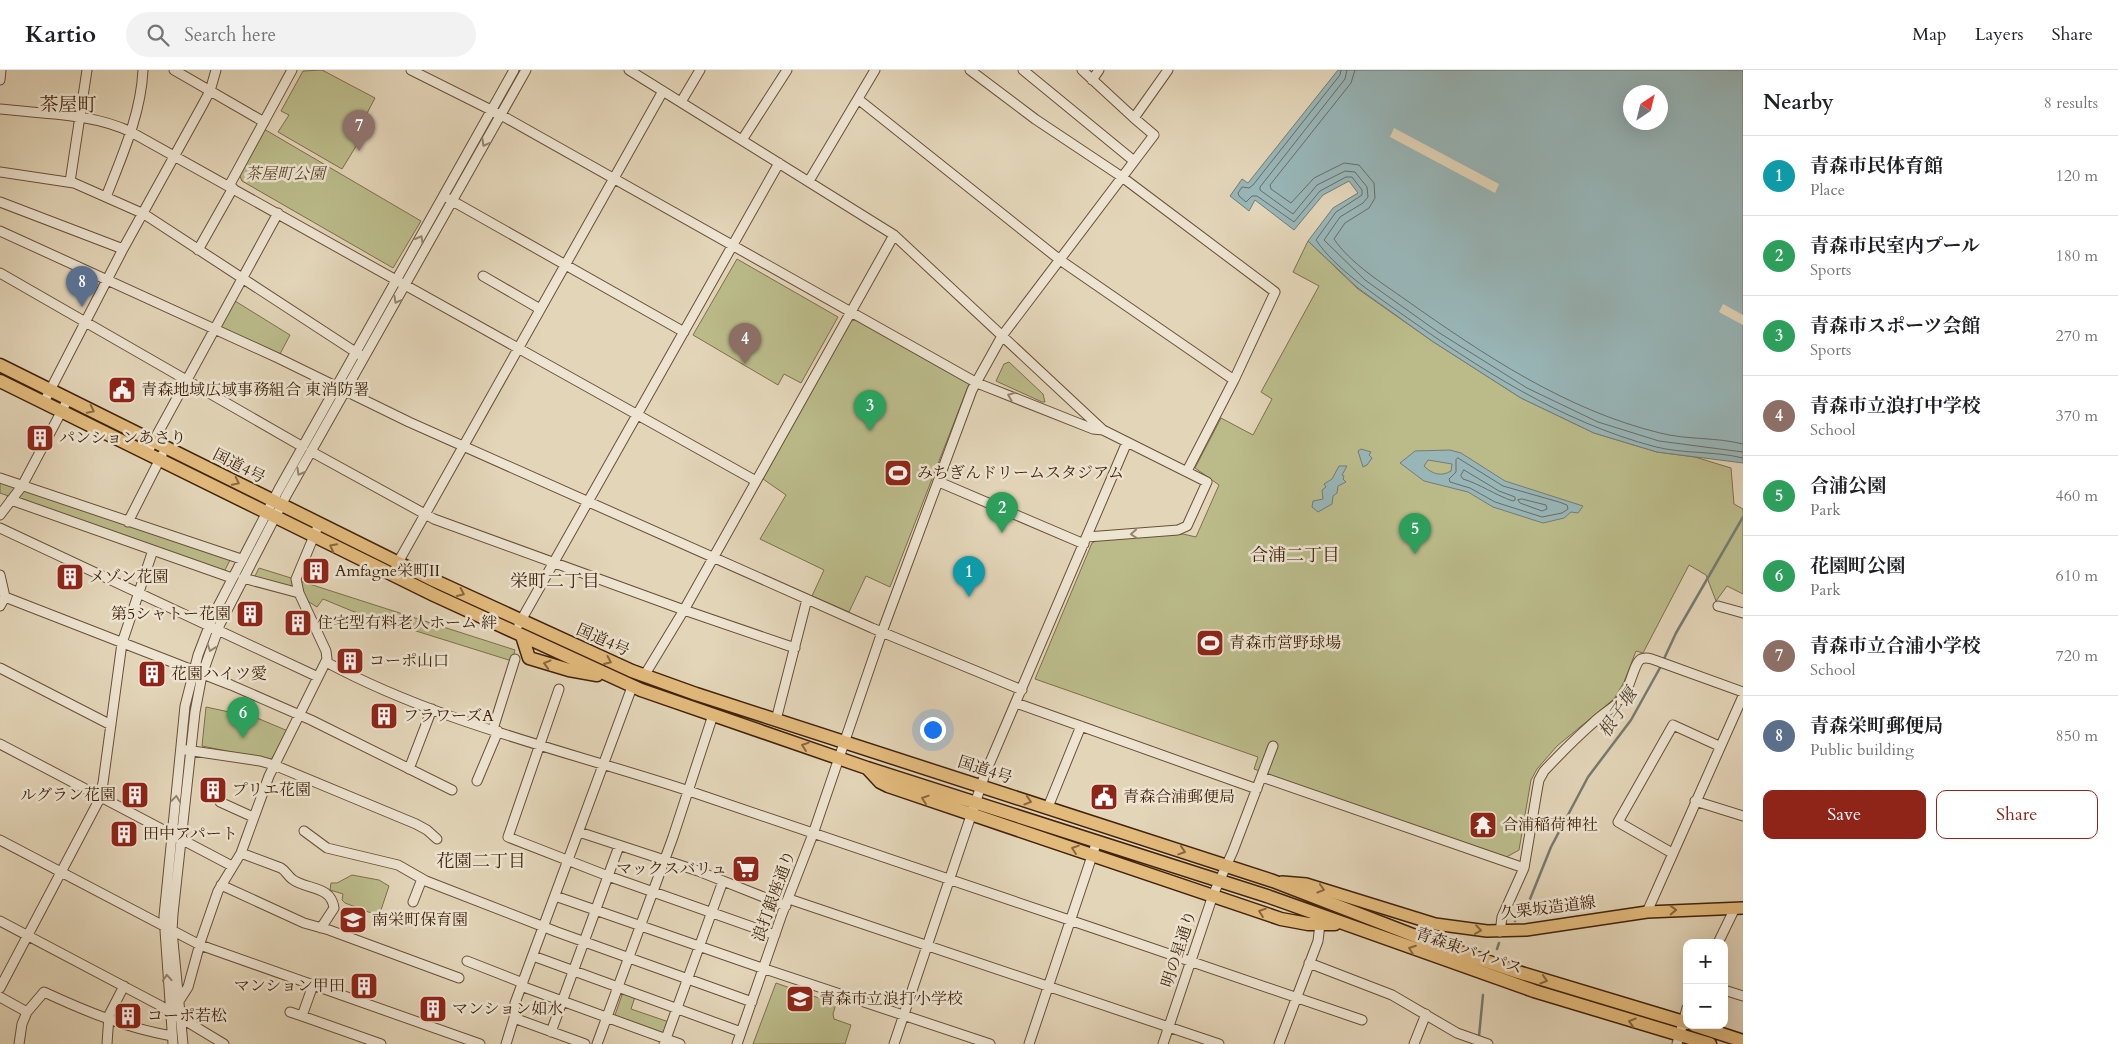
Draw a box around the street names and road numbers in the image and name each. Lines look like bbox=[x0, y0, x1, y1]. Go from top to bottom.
street label: 国道4号 bbox=[209, 443, 269, 489]
street label: 国道4号 bbox=[573, 619, 633, 661]
street label: 国道4号 bbox=[955, 751, 1015, 789]
street label: 浪打銀座通り bbox=[747, 847, 801, 945]
street label: 久栗坂造道線 bbox=[1499, 891, 1597, 925]
street label: 明の星通り bbox=[1156, 908, 1202, 990]
street label: 青森東バイパス bbox=[1413, 922, 1525, 980]

